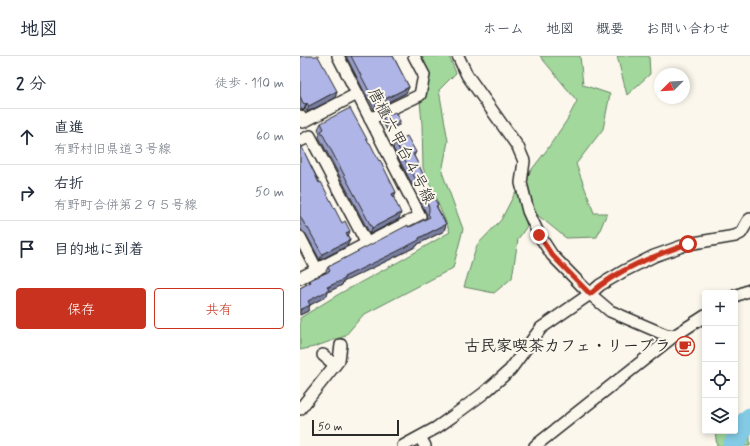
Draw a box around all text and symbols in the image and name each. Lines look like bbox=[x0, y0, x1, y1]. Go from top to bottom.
text: 地図 bbox=[20, 17, 58, 42]
text: ホーム bbox=[483, 20, 524, 38]
text: 地図 bbox=[546, 20, 574, 38]
text: 概要 bbox=[596, 20, 624, 38]
text: お問い合わせ bbox=[646, 20, 730, 38]
north arrow bbox=[654, 68, 690, 104]
text: 2 分 bbox=[16, 73, 46, 95]
text: 徒歩 · 110 m bbox=[215, 75, 284, 92]
street label: 唐櫃六甲台４号線 bbox=[363, 84, 439, 208]
text: 直進 bbox=[54, 118, 84, 138]
icon: ahead bbox=[16, 126, 38, 148]
text: 60 m bbox=[256, 128, 284, 145]
text: 有野村旧県道３号線 bbox=[54, 141, 171, 158]
text: 右折 bbox=[54, 174, 84, 194]
icon: right bbox=[16, 182, 38, 204]
text: 50 m bbox=[255, 184, 284, 201]
text: 有野町合併第２９５号線 bbox=[54, 197, 197, 214]
route end bbox=[530, 226, 548, 244]
route start bbox=[679, 235, 697, 253]
icon: arrive bbox=[16, 238, 38, 260]
text: 目的地に到着 bbox=[54, 240, 144, 260]
button: 保存 bbox=[16, 288, 146, 329]
button: 共有 bbox=[154, 288, 284, 329]
map controls bbox=[702, 290, 738, 434]
button: + bbox=[702, 290, 738, 326]
button: − bbox=[702, 326, 738, 362]
cafe icon: 古民家喫茶カフェ・リーブラ bbox=[674, 335, 696, 357]
place label: 古民家喫茶カフェ・リーブラ bbox=[464, 336, 671, 357]
button: locate bbox=[702, 362, 738, 398]
button: layers bbox=[702, 398, 738, 434]
scale bar bbox=[312, 418, 399, 437]
text: 50 m bbox=[318, 420, 343, 434]

